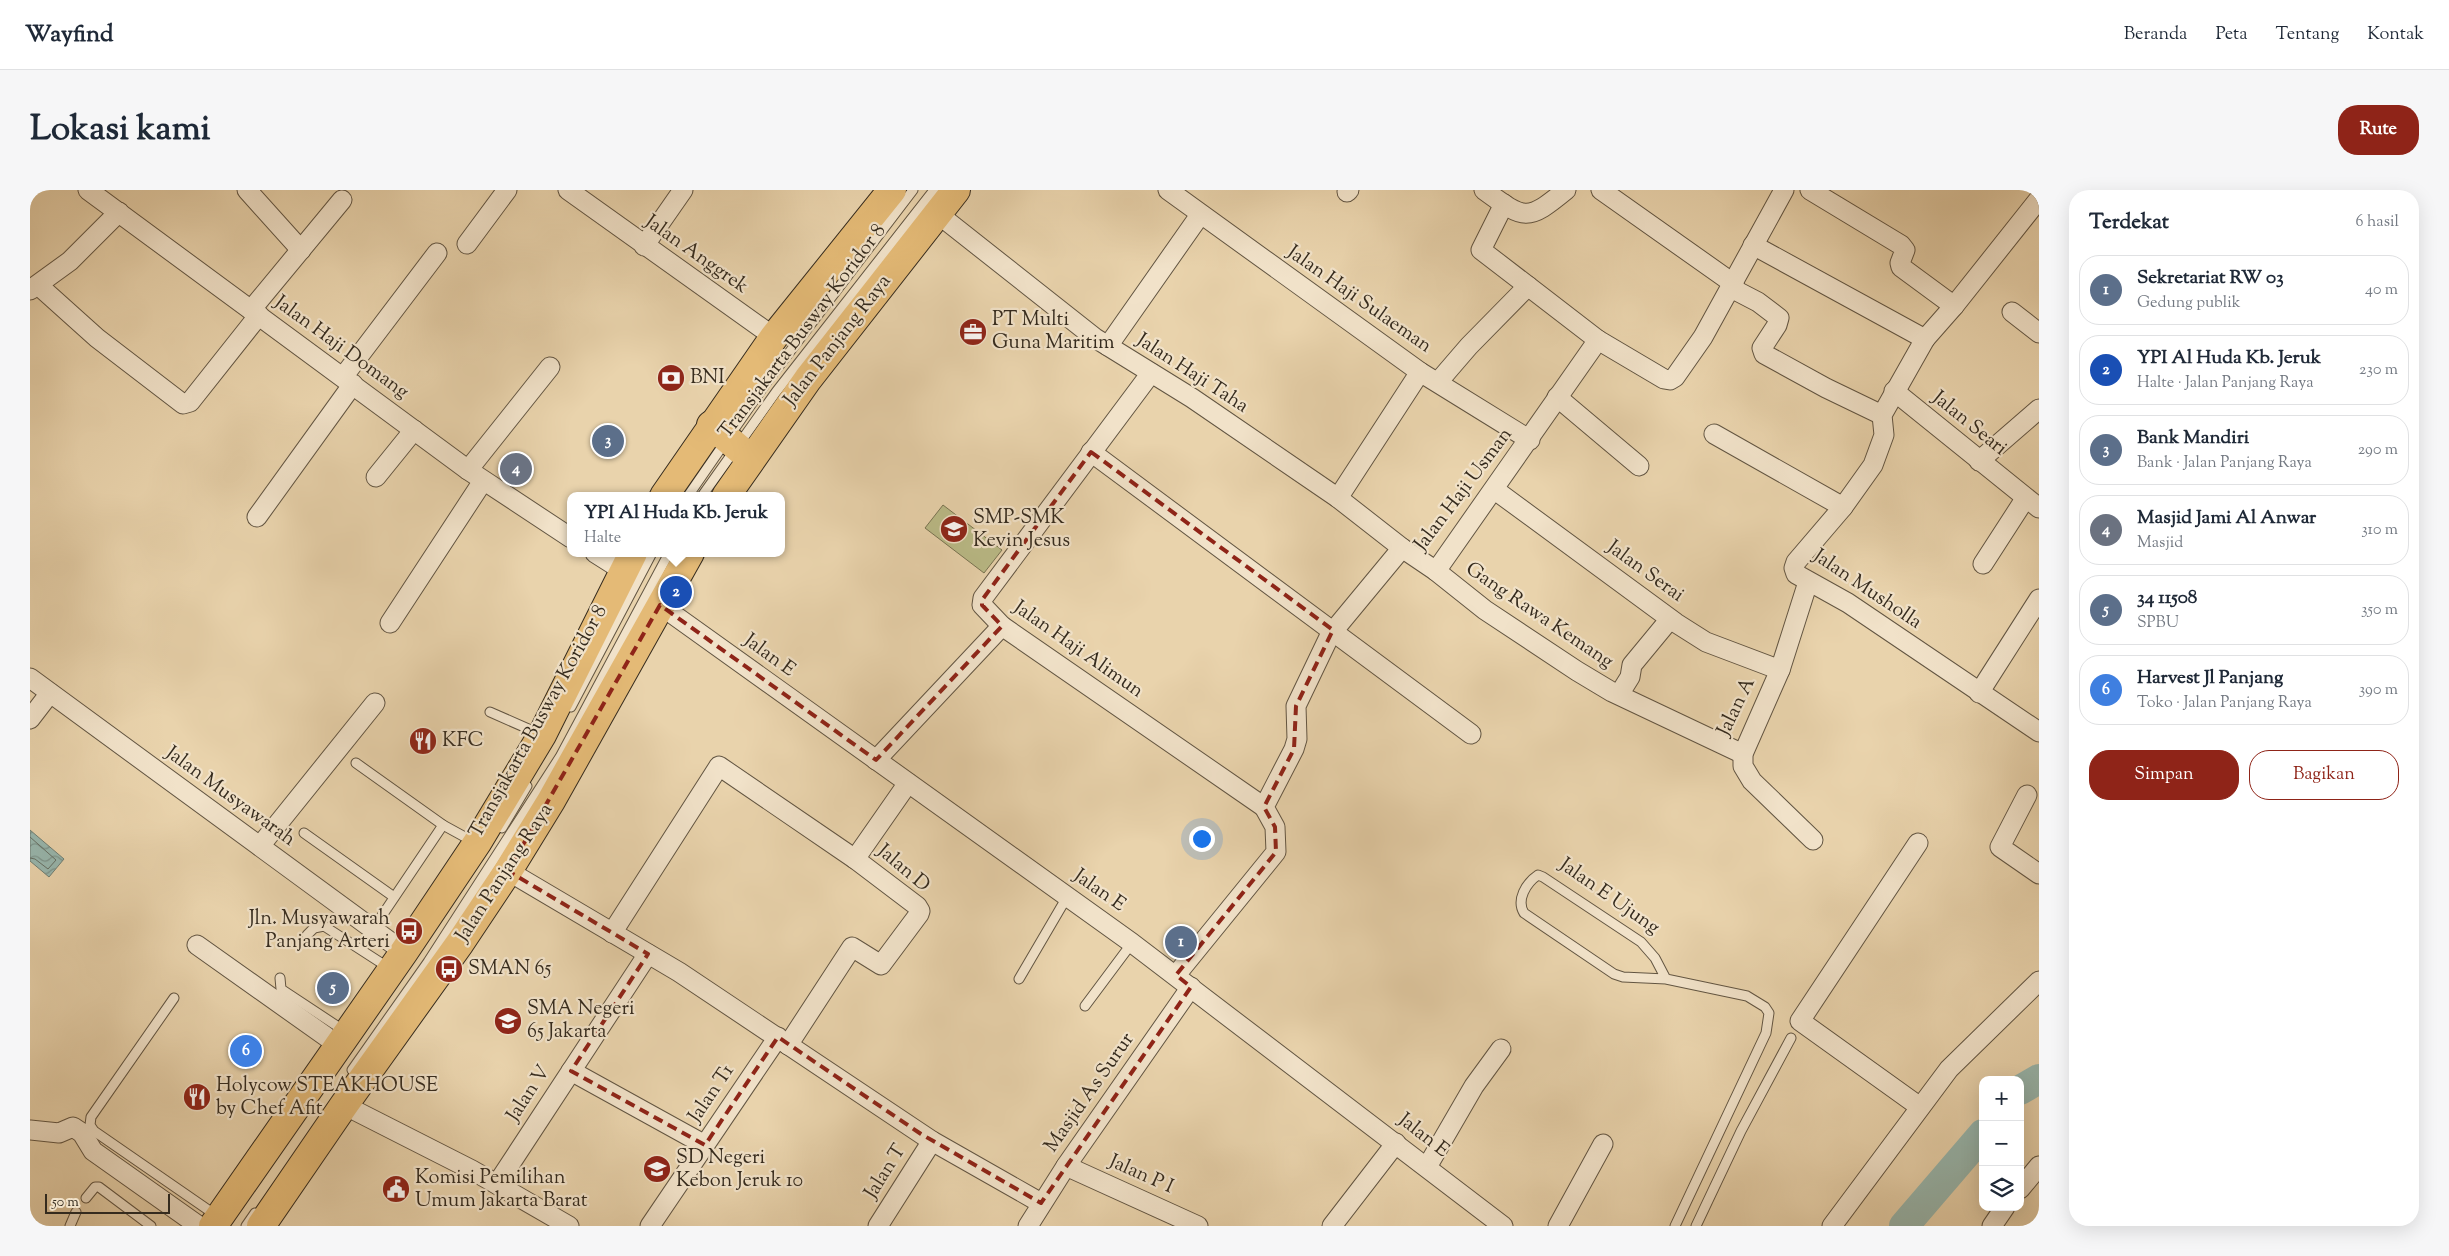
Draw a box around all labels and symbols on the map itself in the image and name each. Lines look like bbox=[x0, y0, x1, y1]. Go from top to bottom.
street label: Jalan Anggrek bbox=[637, 208, 754, 302]
street label: Transjakarta Busway Koridor 8 bbox=[712, 218, 894, 446]
street label: Jalan Haji Sulaeman bbox=[1280, 238, 1438, 361]
street label: Jalan Panjang Raya bbox=[777, 269, 899, 414]
street label: Jalan Haji Domang bbox=[267, 289, 414, 407]
place label: PT Multi Guna Maritim bbox=[992, 306, 1115, 358]
office icon: PT Multi Guna Maritim bbox=[958, 317, 988, 347]
street label: Jalan Haji Taha bbox=[1129, 326, 1254, 421]
bank icon: BNI bbox=[656, 363, 686, 393]
place label: BNI bbox=[690, 364, 725, 393]
street label: Jalan Seari bbox=[1924, 384, 2013, 464]
pin: 3 bbox=[592, 422, 624, 460]
street label: Jalan Haji Usman bbox=[1407, 422, 1520, 559]
pin: 4 bbox=[500, 450, 532, 488]
place label: SMP-SMK Kevin Jesus bbox=[973, 504, 1070, 556]
school or university icon: SMP-SMK Kevin Jesus bbox=[939, 514, 969, 544]
street label: Jalan Serai bbox=[1599, 533, 1690, 610]
street label: Jalan Musholla bbox=[1806, 542, 1927, 637]
street label: Gang Rawa Kemang bbox=[1459, 556, 1619, 677]
pin: 2 bbox=[660, 573, 692, 611]
street label: Jalan Haji Alimun bbox=[1006, 594, 1149, 706]
street label: Transjakarta Busway Koridor 8 bbox=[463, 600, 615, 844]
street label: Jalan E bbox=[736, 627, 801, 685]
street label: Jalan A bbox=[1710, 673, 1764, 742]
restaurant icon: KFC bbox=[408, 726, 438, 756]
place label: KFC bbox=[442, 727, 484, 756]
street label: Jalan Musyawarah bbox=[158, 739, 301, 854]
street label: Jalan Panjang Raya bbox=[449, 798, 561, 949]
your location bbox=[1189, 826, 1215, 852]
street label: Jalan D bbox=[869, 837, 936, 900]
street label: Jalan E Ujung bbox=[1552, 851, 1665, 943]
street label: Jalan E bbox=[1066, 862, 1131, 920]
place label: Jln. Musyawarah Panjang Arteri bbox=[248, 905, 390, 957]
bus stop icon: Jln. Musyawarah Panjang Arteri bbox=[394, 916, 424, 946]
pin: 1 bbox=[1165, 923, 1197, 961]
bus stop icon: SMAN 65 bbox=[434, 954, 464, 984]
place label: SMAN 65 bbox=[468, 955, 551, 984]
pin: 5 bbox=[317, 969, 349, 1007]
place label: SMA Negeri 65 Jakarta bbox=[527, 995, 635, 1047]
school or university icon: SMA Negeri 65 Jakarta bbox=[493, 1006, 523, 1036]
street label: Masjid As Surur bbox=[1038, 1027, 1142, 1159]
pin: 6 bbox=[230, 1032, 262, 1070]
street label: Jalan T1 bbox=[681, 1059, 742, 1130]
street label: Jalan V bbox=[499, 1060, 558, 1129]
place label: Holycow STEAKHOUSE by Chef Afit bbox=[216, 1072, 438, 1124]
restaurant icon: Holycow STEAKHOUSE by Chef Afit bbox=[182, 1082, 212, 1112]
street label: Jalan E bbox=[1390, 1106, 1455, 1165]
street label: Jalan T bbox=[857, 1139, 914, 1206]
place label: SD Negeri Kebon Jeruk 10 bbox=[676, 1144, 803, 1196]
street label: Jalan P I bbox=[1103, 1148, 1178, 1202]
school or university icon: SD Negeri Kebon Jeruk 10 bbox=[642, 1154, 672, 1184]
place label: Komisi Pemilihan Umum Jakarta Barat bbox=[415, 1164, 588, 1216]
public building icon: Komisi Pemilihan Umum Jakarta Barat bbox=[381, 1174, 411, 1204]
scale bar bbox=[45, 1191, 170, 1214]

